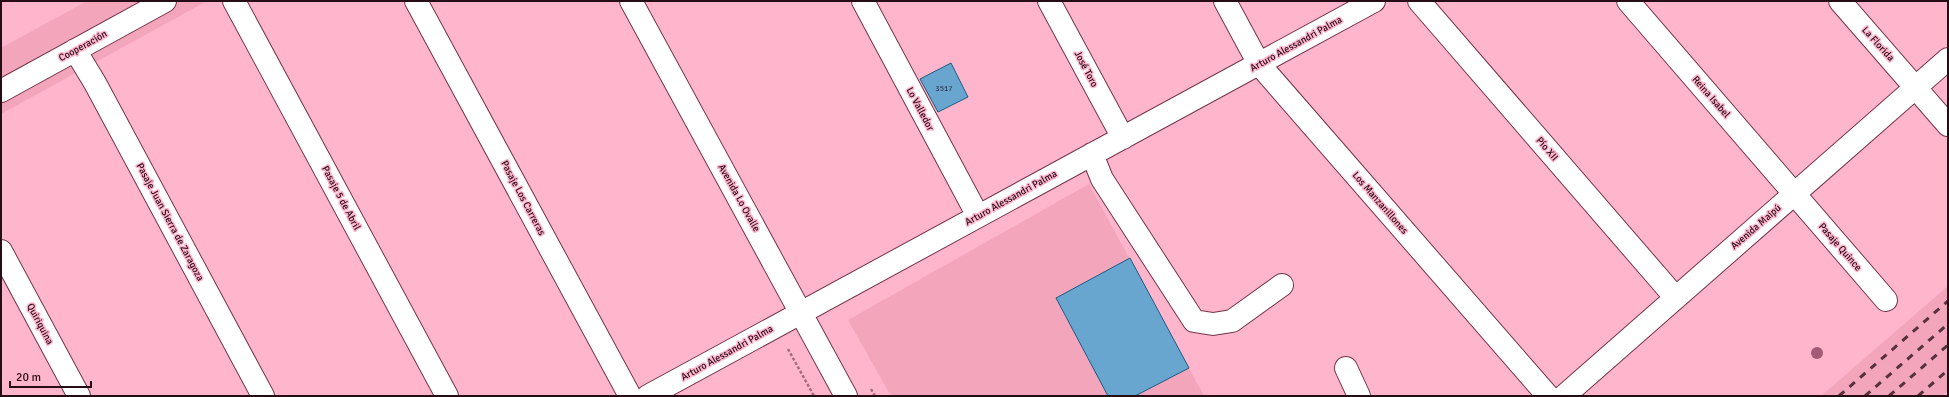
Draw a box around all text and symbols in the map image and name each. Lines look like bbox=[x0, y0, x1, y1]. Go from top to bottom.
street label: Arturo Alessandri Palma bbox=[1248, 14, 1344, 74]
street label: La Florida bbox=[1859, 24, 1897, 64]
street label: Cooperación bbox=[57, 28, 109, 64]
street label: José Toro bbox=[1071, 49, 1101, 89]
street label: Reina Isabel bbox=[1689, 73, 1733, 121]
house number: 3517 bbox=[935, 83, 953, 93]
street label: Lo Valledor bbox=[904, 85, 937, 133]
street label: Pío XII bbox=[1533, 135, 1561, 163]
street label: Pasaje Los Carreras bbox=[498, 159, 548, 238]
street label: Pasaje Juan Sierra de Zaragoza bbox=[134, 161, 206, 283]
street label: Avenida Lo Ovalle bbox=[715, 162, 763, 234]
street label: Pasaje 5 de Abril bbox=[319, 164, 363, 232]
street label: Arturo Alessandri Palma bbox=[963, 168, 1059, 228]
street label: Los Manzanillones bbox=[1350, 169, 1411, 237]
street label: Avenida Maipú bbox=[1728, 202, 1784, 252]
street label: Pasaje Quince bbox=[1816, 221, 1864, 273]
street label: Quiriquina bbox=[24, 301, 56, 347]
street label: Arturo Alessandri Palma bbox=[679, 323, 775, 383]
scale bar bbox=[10, 363, 91, 389]
text: 20 m bbox=[16, 370, 41, 385]

